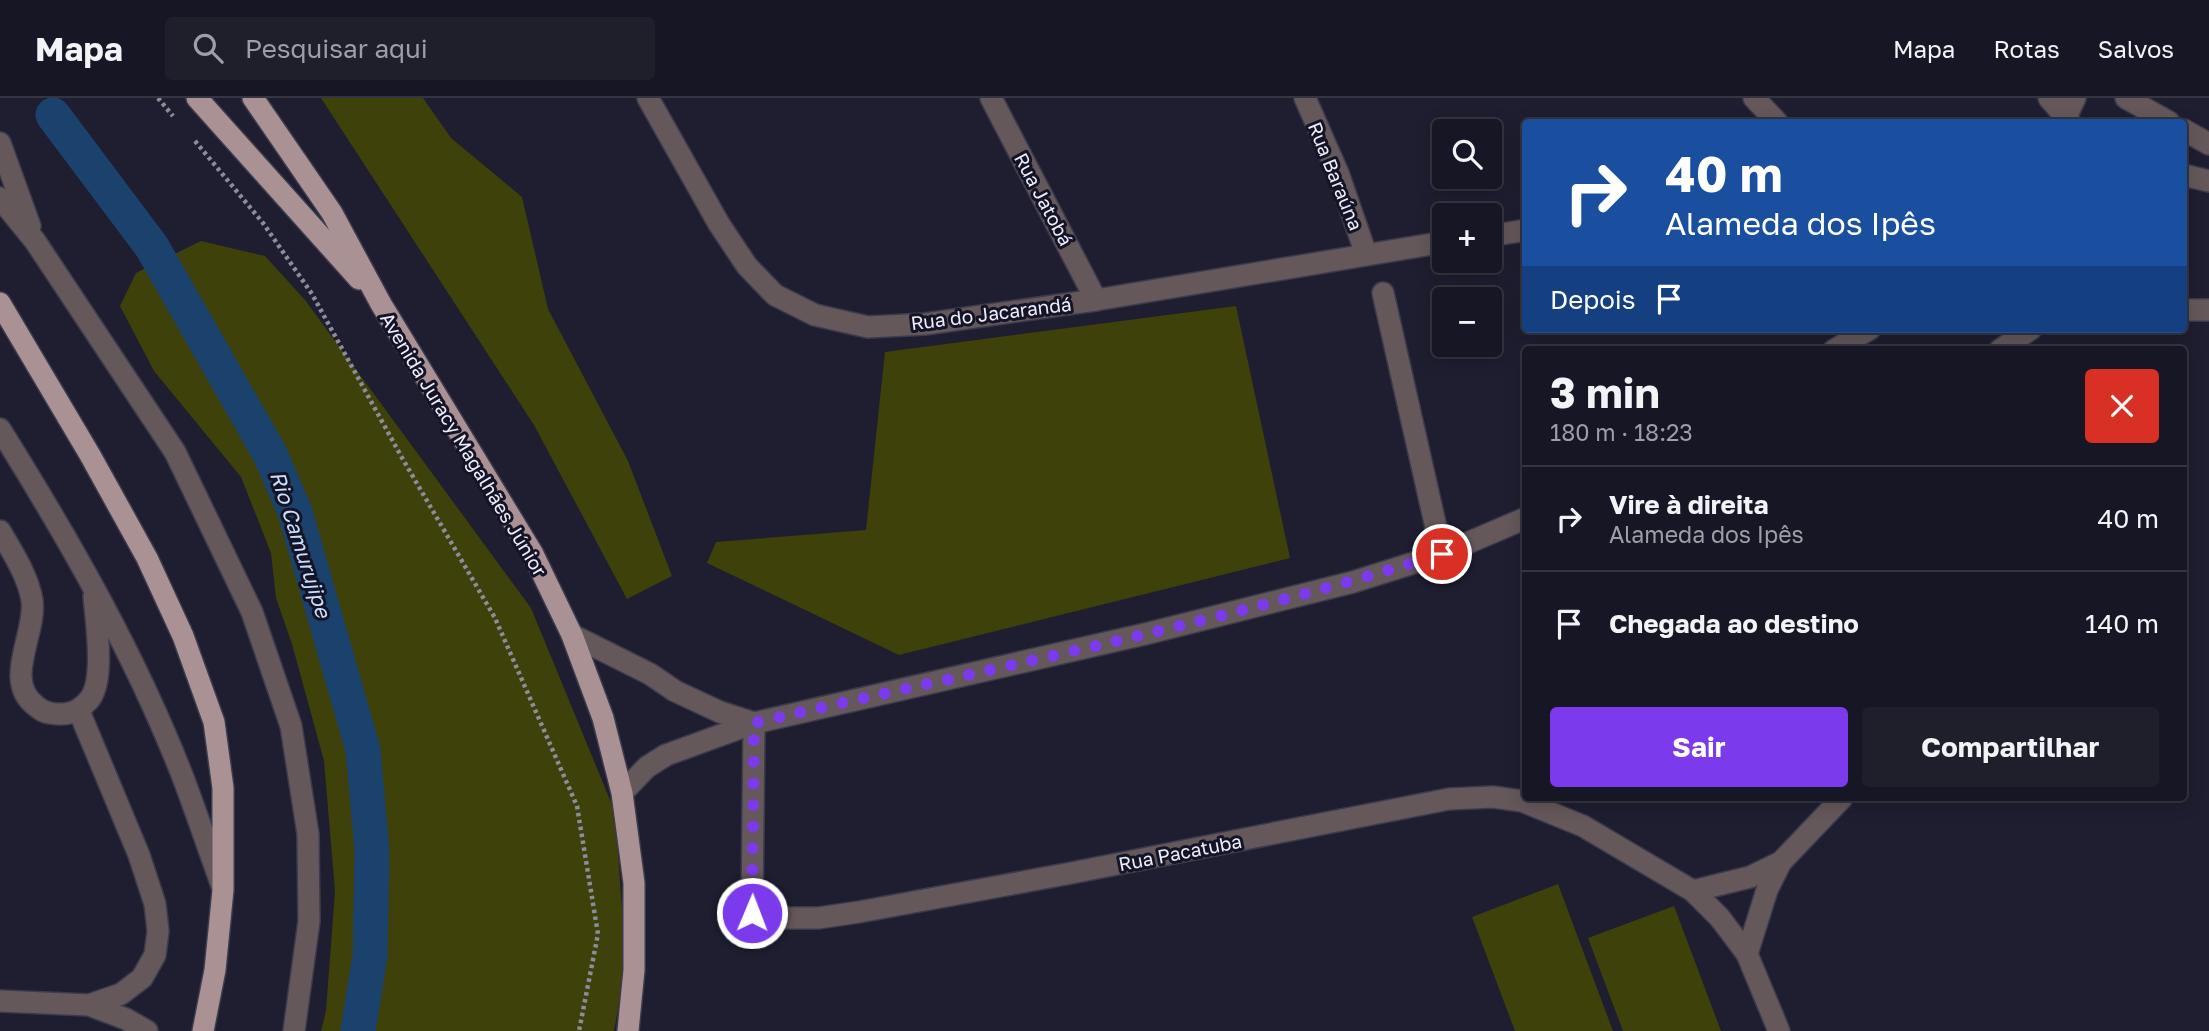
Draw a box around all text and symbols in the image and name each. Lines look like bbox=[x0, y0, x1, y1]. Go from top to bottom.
search box bbox=[165, 17, 655, 80]
text: Mapa bbox=[35, 29, 123, 68]
icon: search bbox=[189, 29, 227, 67]
text: Pesquisar aqui bbox=[245, 33, 428, 64]
text: Mapa bbox=[1893, 34, 1955, 63]
text: Rotas bbox=[1993, 34, 2060, 63]
text: Salvos bbox=[2098, 34, 2174, 63]
street label: Rua Baraúna bbox=[1304, 118, 1368, 234]
map controls bbox=[1432, 119, 1502, 357]
button: search bbox=[1432, 119, 1502, 189]
text: 40 m bbox=[1665, 144, 1783, 203]
icon: right bbox=[1550, 147, 1641, 238]
street label: Rua Jatobá bbox=[1010, 149, 1078, 249]
button: + bbox=[1432, 203, 1502, 273]
text: Alameda dos Ipês bbox=[1665, 204, 1936, 242]
icon: arrive bbox=[1650, 280, 1688, 318]
text: Depois bbox=[1550, 284, 1636, 315]
button: − bbox=[1432, 287, 1502, 357]
street label: Rua do Jacarandá bbox=[909, 292, 1073, 334]
street label: Avenida Juracy Magalhães Júnior bbox=[376, 308, 552, 581]
text: 3 min bbox=[1550, 367, 1660, 417]
button: close bbox=[2085, 369, 2159, 443]
text: 180 m · 18:23 bbox=[1550, 418, 1693, 446]
water label: Rio Camurujipe bbox=[265, 467, 337, 622]
text: Vire à direita bbox=[1609, 489, 1769, 520]
icon: right bbox=[1550, 500, 1588, 538]
text: 40 m bbox=[2098, 503, 2159, 534]
text: Alameda dos Ipês bbox=[1609, 520, 1804, 548]
pin bbox=[1412, 524, 1472, 584]
icon: arrive bbox=[1423, 535, 1461, 573]
icon: arrive bbox=[1550, 605, 1588, 643]
text: Chegada ao destino bbox=[1609, 608, 1859, 639]
text: 140 m bbox=[2085, 608, 2159, 639]
button: Sair bbox=[1550, 707, 1848, 787]
button: Compartilhar bbox=[1862, 707, 2159, 787]
street label: Rua Pacatuba bbox=[1116, 829, 1244, 875]
position arrow bbox=[715, 876, 789, 950]

